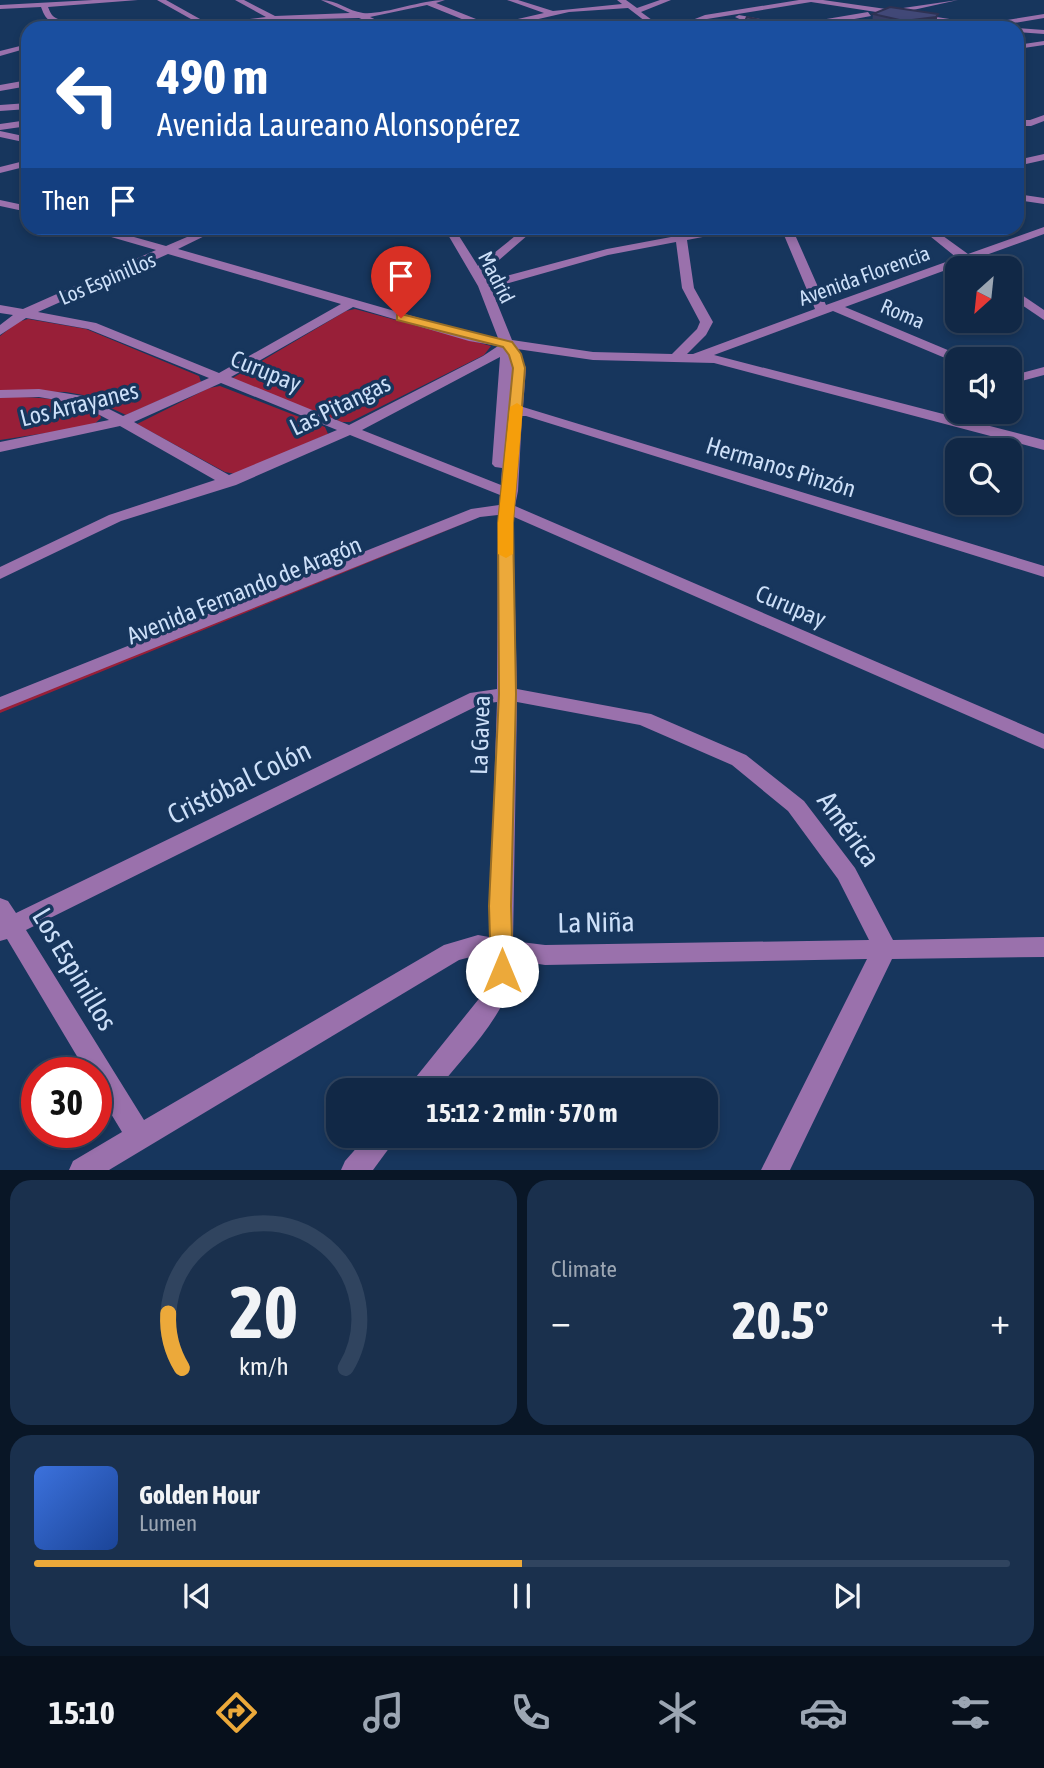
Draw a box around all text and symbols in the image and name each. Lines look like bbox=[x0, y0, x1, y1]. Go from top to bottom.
text: 490 m bbox=[157, 48, 268, 104]
icon: left bbox=[42, 49, 133, 140]
text: Avenida Laureano Alonsopérez bbox=[157, 106, 520, 143]
icon: arrive bbox=[104, 182, 142, 220]
text: Then bbox=[42, 186, 90, 216]
street label: Avenida Florencia bbox=[795, 240, 933, 310]
pin bbox=[371, 246, 431, 318]
street label: Los Espinillos bbox=[55, 247, 159, 309]
street label: Madrid bbox=[474, 247, 520, 307]
north arrow bbox=[945, 256, 1022, 332]
map controls bbox=[945, 256, 1022, 515]
icon: arrive bbox=[382, 257, 420, 295]
street label: Roma bbox=[877, 293, 929, 333]
street label: Curupay bbox=[227, 345, 305, 397]
button: sound bbox=[945, 347, 1022, 424]
street label: Las Pitangas bbox=[285, 369, 395, 441]
street label: Los Arrayanes bbox=[17, 376, 141, 432]
street label: Hermanos Pinzón bbox=[703, 431, 859, 503]
button: search bbox=[945, 438, 1022, 515]
street label: Avenida Fernando de Aragón bbox=[123, 531, 365, 649]
street label: Curupay bbox=[752, 579, 830, 633]
street label: La Gavea bbox=[465, 695, 495, 775]
street label: Cristóbal Colón bbox=[162, 734, 316, 830]
street label: América bbox=[811, 785, 887, 873]
street label: Los Espinillos bbox=[26, 902, 124, 1036]
street label: La Niña bbox=[557, 905, 635, 939]
position arrow bbox=[465, 934, 539, 1008]
speed limit sign: 30 bbox=[21, 1057, 112, 1148]
text: 15:12 · 2 min · 570 m bbox=[427, 1098, 617, 1128]
text: Climate bbox=[551, 1256, 617, 1282]
text: 20 bbox=[229, 1271, 298, 1354]
text: 20.5° bbox=[732, 1290, 829, 1350]
text: − bbox=[551, 1299, 571, 1342]
text: + bbox=[990, 1299, 1010, 1342]
text: km/h bbox=[239, 1352, 288, 1380]
text: Golden Hour bbox=[139, 1480, 259, 1510]
text: Lumen bbox=[139, 1510, 197, 1536]
icon: previous bbox=[178, 1577, 216, 1615]
icon: pause bbox=[503, 1577, 541, 1615]
icon: next bbox=[828, 1577, 866, 1615]
icon: directions bbox=[212, 1688, 261, 1737]
icon: music bbox=[359, 1688, 408, 1737]
icon: phone bbox=[506, 1688, 555, 1737]
icon: climate bbox=[653, 1688, 702, 1737]
icon: car bbox=[799, 1688, 848, 1737]
icon: filters bbox=[946, 1688, 995, 1737]
text: 15:10 bbox=[49, 1694, 115, 1731]

